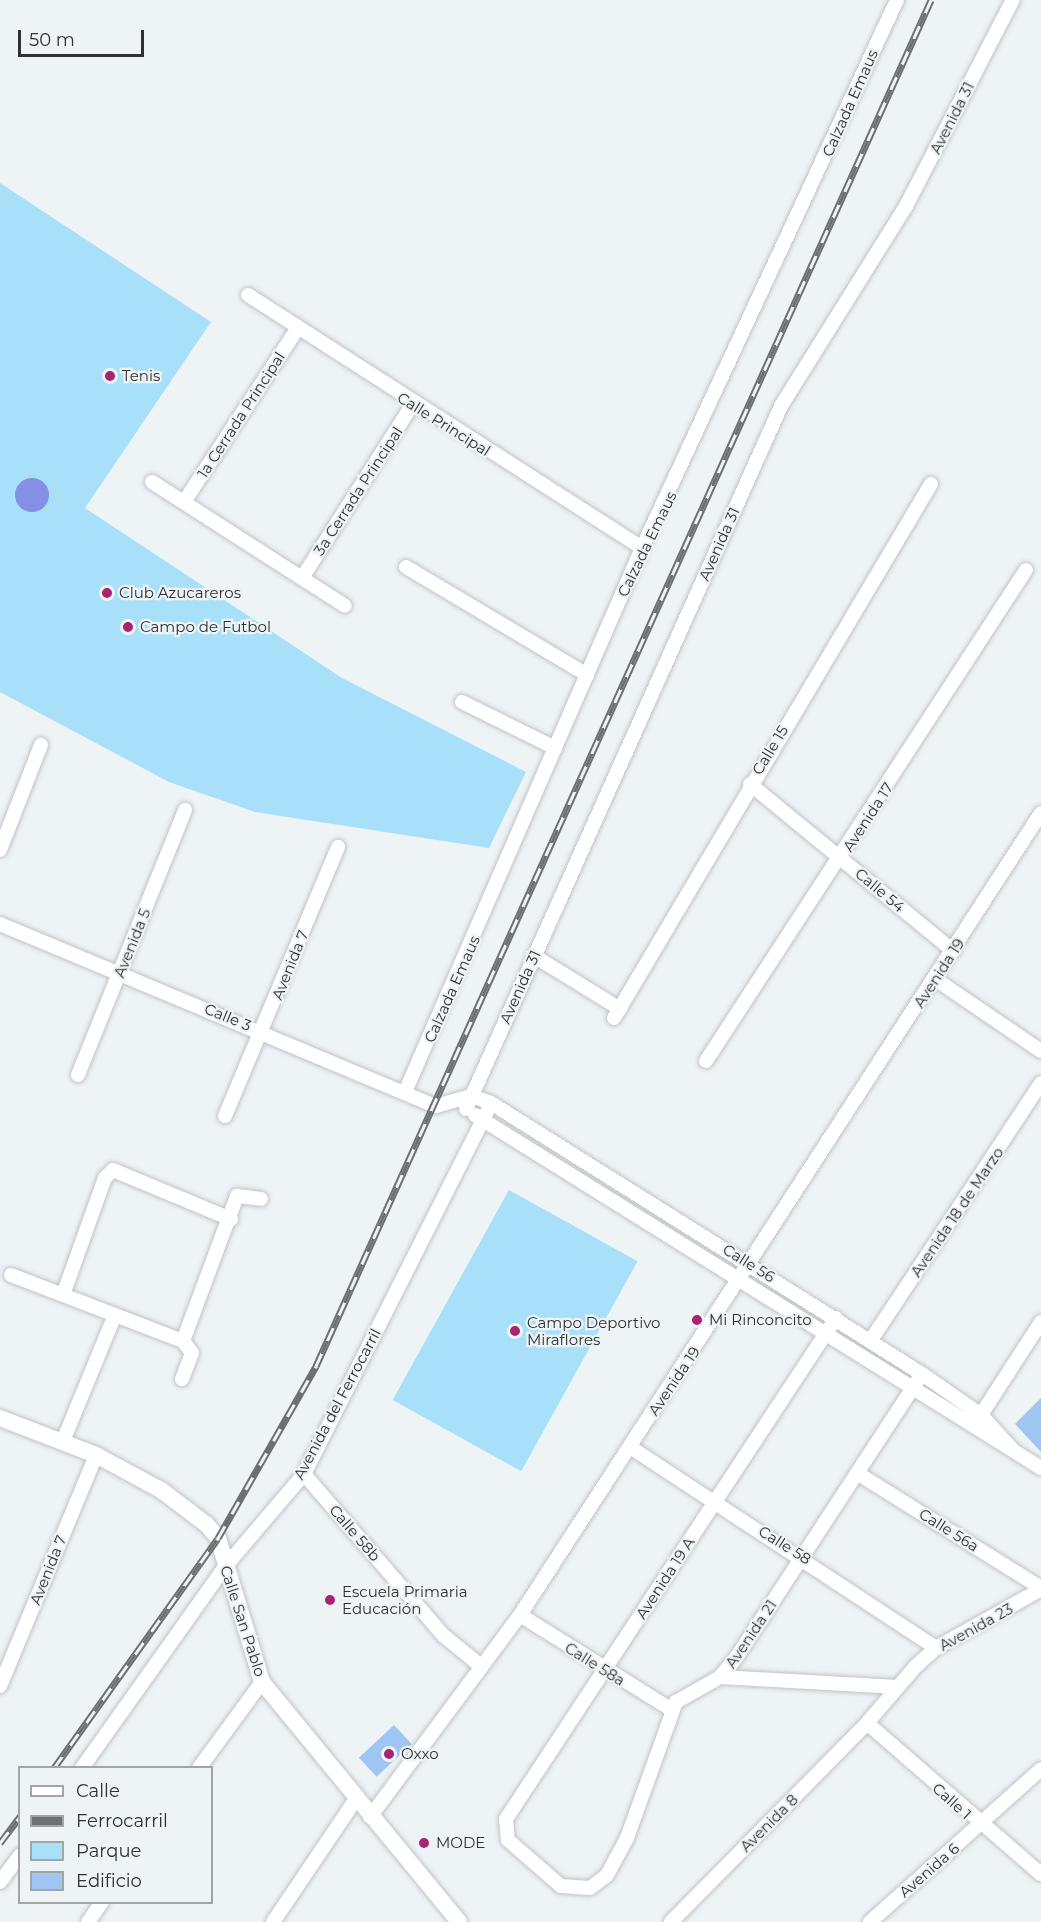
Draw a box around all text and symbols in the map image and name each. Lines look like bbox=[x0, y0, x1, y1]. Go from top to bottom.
scale bar bbox=[21, 18, 147, 56]
text: 50 m bbox=[29, 29, 75, 51]
street label: Calzada Emaus bbox=[818, 47, 882, 159]
street label: Avenida 31 bbox=[926, 79, 978, 157]
street label: 1a Cerrada Principal bbox=[194, 349, 288, 481]
place label: Tenis bbox=[122, 367, 160, 385]
marker: Tenis bbox=[103, 369, 117, 383]
street label: Calle Principal bbox=[394, 388, 494, 460]
street label: 3a Cerrada Principal bbox=[310, 423, 406, 559]
street label: Calzada Emaus bbox=[614, 488, 680, 600]
street label: Avenida 31 bbox=[695, 505, 743, 583]
place label: Club Azucareros bbox=[119, 584, 241, 602]
marker: Club Azucareros bbox=[100, 586, 114, 600]
place label: Campo de Futbol bbox=[140, 618, 271, 636]
marker: Campo de Futbol bbox=[121, 620, 135, 634]
street label: Calle 15 bbox=[748, 722, 792, 778]
street label: Avenida 17 bbox=[839, 779, 897, 855]
street label: Calle 54 bbox=[852, 864, 908, 916]
street label: Avenida 5 bbox=[110, 906, 154, 980]
street label: Avenida 7 bbox=[268, 928, 312, 1002]
street label: Calzada Emaus bbox=[420, 933, 484, 1045]
street label: Avenida 19 bbox=[910, 935, 968, 1011]
street label: Avenida 31 bbox=[496, 948, 544, 1026]
street label: Calle 3 bbox=[202, 999, 254, 1035]
street label: Avenida 18 de Marzo bbox=[907, 1144, 1007, 1280]
street label: Calle 56 bbox=[720, 1240, 778, 1286]
place label: Mi Rinconcito bbox=[709, 1311, 812, 1329]
place label: Campo Deportivo Miraflores bbox=[527, 1313, 660, 1348]
marker: Mi Rinconcito bbox=[690, 1313, 704, 1327]
marker: Campo Deportivo Miraflores bbox=[508, 1324, 522, 1338]
street label: Avenida del Ferrocarril bbox=[290, 1326, 384, 1482]
street label: Avenida 19 bbox=[644, 1343, 704, 1419]
street label: Calle 58b bbox=[326, 1501, 384, 1565]
street label: Calle 56a bbox=[916, 1505, 982, 1555]
street label: Calle 58 bbox=[755, 1522, 815, 1568]
street label: Avenida 7 bbox=[26, 1533, 70, 1607]
street label: Avenida 19 A bbox=[632, 1534, 698, 1622]
street label: Calle San Pablo bbox=[217, 1563, 269, 1679]
place label: Escuela Primaria Educación bbox=[342, 1582, 468, 1617]
marker: Escuela Primaria Educación bbox=[323, 1593, 337, 1607]
street label: Avenida 21 bbox=[722, 1596, 780, 1672]
street label: Avenida 23 bbox=[936, 1599, 1016, 1655]
street label: Calle 58a bbox=[562, 1639, 628, 1689]
place label: Oxxo bbox=[401, 1745, 439, 1763]
marker: Oxxo bbox=[382, 1747, 396, 1761]
legend bbox=[18, 1766, 213, 1904]
street label: Calle 1 bbox=[929, 1779, 975, 1823]
text: Calle bbox=[76, 1780, 120, 1802]
street label: Avenida 8 bbox=[736, 1790, 802, 1856]
text: Ferrocarril bbox=[76, 1810, 168, 1832]
place label: MODE bbox=[436, 1834, 485, 1852]
marker: MODE bbox=[417, 1836, 431, 1850]
street label: Avenida 6 bbox=[895, 1839, 963, 1901]
text: Parque bbox=[76, 1840, 141, 1862]
text: Edificio bbox=[76, 1870, 142, 1892]

